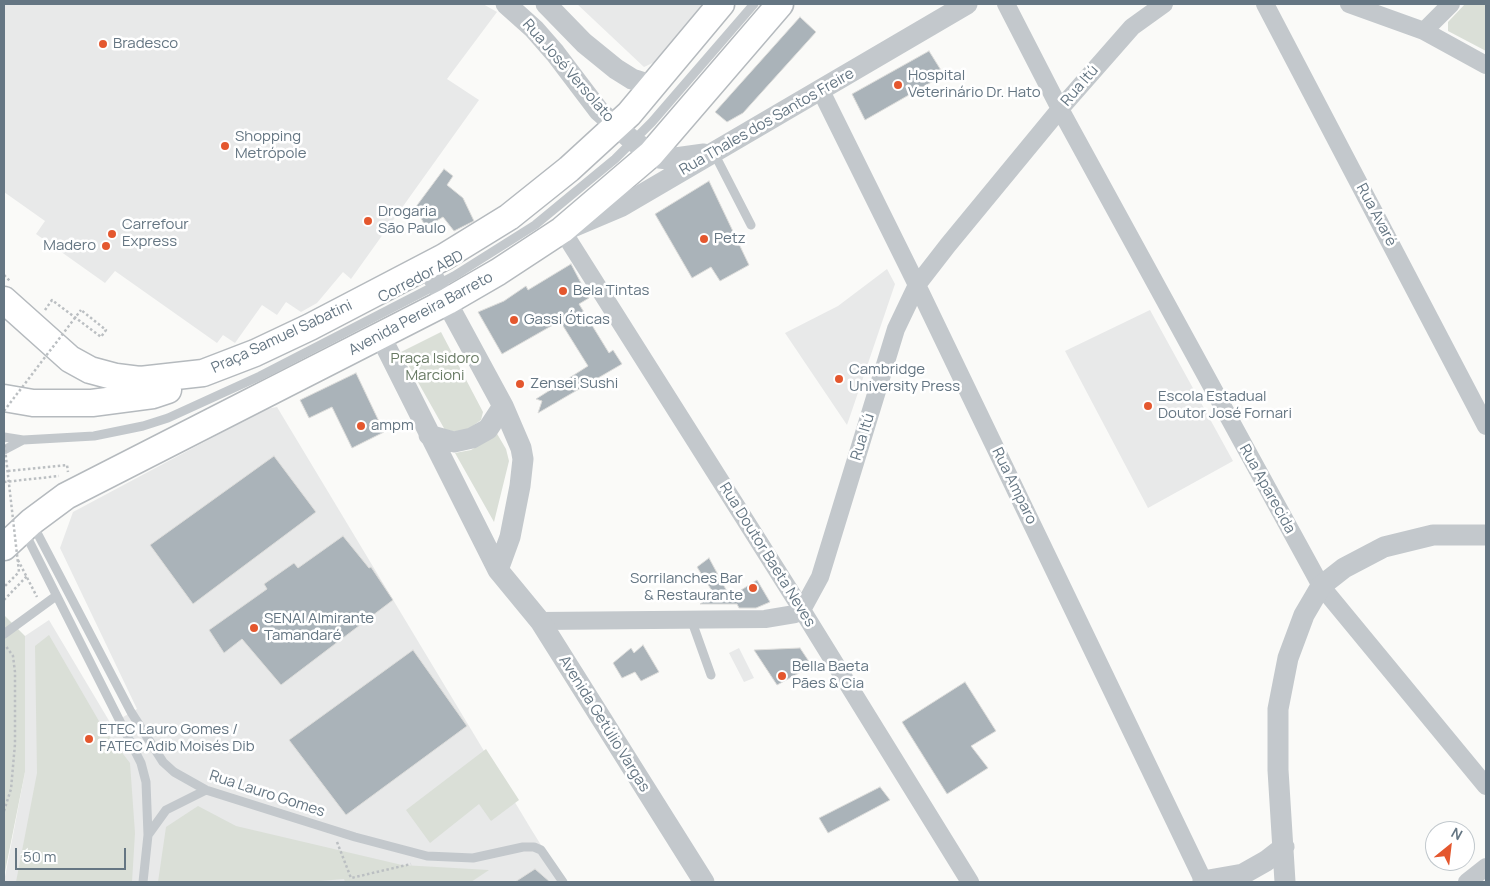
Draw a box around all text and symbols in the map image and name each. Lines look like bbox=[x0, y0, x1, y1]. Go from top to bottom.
street label: Rua José Versolato bbox=[518, 16, 618, 126]
place label: Bradesco bbox=[113, 35, 178, 53]
marker: Bradesco bbox=[97, 38, 109, 50]
street label: Rua Itú bbox=[1057, 62, 1103, 110]
street label: Rua Thales dos Santos Freire bbox=[677, 65, 857, 179]
place label: Hospital Veterinário Dr. Hato bbox=[908, 67, 1041, 102]
marker: Hospital Veterinário Dr. Hato bbox=[892, 79, 904, 91]
place label: Shopping Metrópole bbox=[235, 128, 307, 163]
marker: Shopping Metrópole bbox=[219, 140, 231, 152]
street label: Rua Avaré bbox=[1352, 181, 1400, 249]
place label: Drogaria São Paulo bbox=[378, 203, 446, 238]
marker: Drogaria São Paulo bbox=[362, 215, 374, 227]
place label: Carrefour Express bbox=[122, 216, 189, 251]
marker: Carrefour Express bbox=[106, 228, 118, 240]
place label: Petz bbox=[714, 230, 746, 248]
marker: Petz bbox=[698, 233, 710, 245]
place label: Madero bbox=[43, 237, 96, 255]
marker: Madero bbox=[100, 240, 112, 252]
street label: Corredor ABD bbox=[375, 247, 467, 307]
street label: Avenida Pereira Barreto bbox=[346, 268, 496, 360]
place label: Bela Tintas bbox=[573, 282, 649, 300]
marker: Bela Tintas bbox=[557, 285, 569, 297]
street label: Praça Samuel Sabatini bbox=[209, 296, 355, 378]
place label: Gassi Óticas bbox=[524, 311, 610, 329]
marker: Gassi Óticas bbox=[508, 314, 520, 326]
park label: Praça Isidoro Marcioni bbox=[391, 350, 479, 385]
place label: Cambridge University Press bbox=[849, 361, 960, 396]
marker: Cambridge University Press bbox=[833, 373, 845, 385]
place label: Zensei Sushi bbox=[530, 375, 618, 393]
marker: Zensei Sushi bbox=[514, 378, 526, 390]
place label: Escola Estadual Doutor José Fornari bbox=[1158, 388, 1292, 423]
marker: Escola Estadual Doutor José Fornari bbox=[1142, 400, 1154, 412]
street label: Rua Itú bbox=[847, 411, 879, 463]
place label: ampm bbox=[371, 417, 414, 435]
marker: ampm bbox=[355, 420, 367, 432]
street label: Rua Aparecida bbox=[1235, 441, 1299, 537]
street label: Rua Amparo bbox=[988, 445, 1040, 527]
street label: Rua Doutor Baeta Neves bbox=[715, 479, 819, 631]
place label: Sorrilanches Bar & Restaurante bbox=[630, 570, 743, 605]
marker: Sorrilanches Bar & Restaurante bbox=[747, 582, 759, 594]
place label: SENAI Almirante Tamandaré bbox=[264, 610, 374, 645]
marker: SENAI Almirante Tamandaré bbox=[248, 622, 260, 634]
street label: Avenida Getúlio Vargas bbox=[555, 652, 653, 796]
place label: Bella Baeta Pães & Cia bbox=[792, 658, 869, 693]
marker: Bella Baeta Pães & Cia bbox=[776, 670, 788, 682]
place label: ETEC Lauro Gomes / FATEC Adib Moisés Dib bbox=[99, 721, 255, 756]
marker: ETEC Lauro Gomes / FATEC Adib Moisés Dib bbox=[83, 733, 95, 745]
street label: Rua Lauro Gomes bbox=[207, 767, 327, 821]
north arrow bbox=[1425, 821, 1475, 871]
text: N bbox=[1448, 823, 1466, 844]
scale bar bbox=[18, 838, 129, 870]
text: 50 m bbox=[23, 846, 57, 867]

